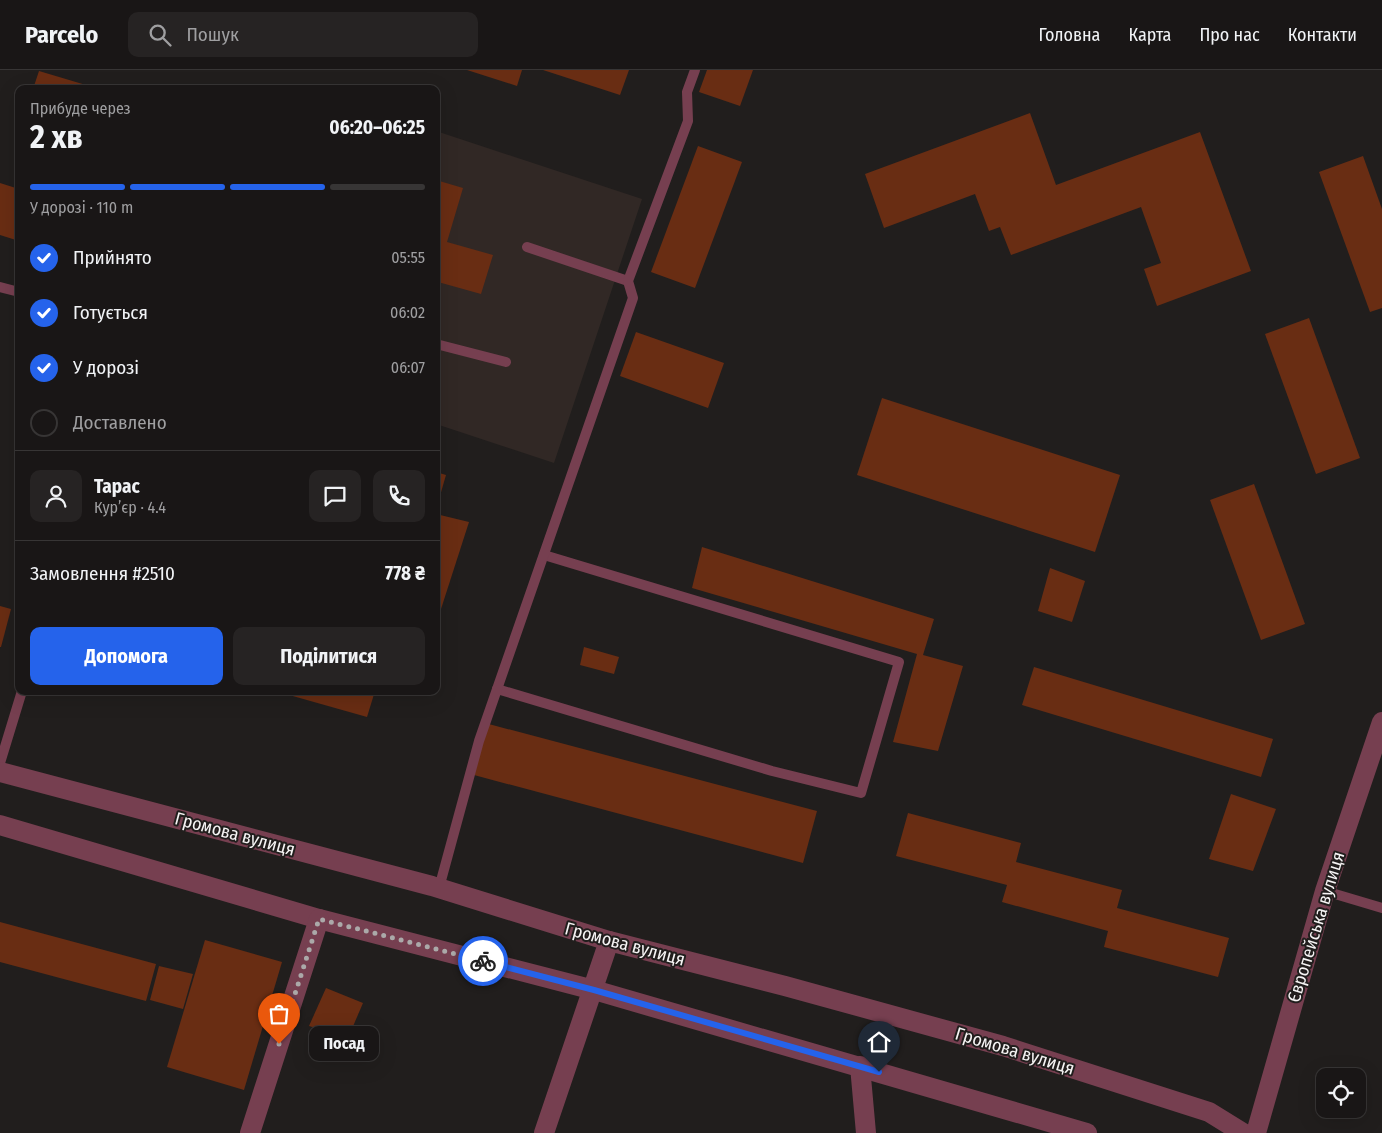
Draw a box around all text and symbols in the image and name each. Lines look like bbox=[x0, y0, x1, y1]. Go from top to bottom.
search box bbox=[128, 12, 478, 57]
text: Parcelo bbox=[25, 21, 98, 49]
icon: search bbox=[146, 21, 174, 49]
text: Пошук bbox=[186, 23, 239, 46]
text: Головна bbox=[1038, 24, 1100, 46]
text: Карта bbox=[1128, 24, 1171, 46]
text: Про нас bbox=[1199, 24, 1260, 46]
text: Контакти bbox=[1288, 24, 1357, 46]
text: Прибуде через bbox=[30, 99, 131, 118]
text: 06:20–06:25 bbox=[329, 116, 425, 139]
text: 2 хв bbox=[30, 118, 83, 156]
text: У дорозі · 110 m bbox=[30, 198, 133, 217]
icon: check bbox=[30, 244, 58, 272]
text: Прийнято bbox=[73, 246, 152, 269]
text: 05:55 bbox=[391, 248, 425, 267]
icon: check bbox=[30, 299, 58, 327]
text: Готується bbox=[73, 301, 148, 324]
text: 06:02 bbox=[390, 303, 425, 322]
icon: check bbox=[30, 354, 58, 382]
text: У дорозі bbox=[73, 356, 139, 379]
text: 06:07 bbox=[391, 358, 425, 377]
text: Доставлено bbox=[73, 411, 167, 434]
button: person bbox=[30, 470, 82, 522]
button: chat bbox=[309, 470, 361, 522]
button: phone bbox=[373, 470, 425, 522]
text: Тарас bbox=[94, 475, 140, 498]
text: Кур’єр · 4.4 bbox=[94, 498, 166, 517]
text: Замовлення #2510 bbox=[30, 562, 175, 585]
text: 778 ₴ bbox=[385, 562, 425, 585]
button: Допомога bbox=[30, 627, 223, 685]
button: Поділитися bbox=[233, 627, 425, 685]
street label: Громова вулиця bbox=[172, 807, 298, 861]
street label: Європейська вулиця bbox=[1283, 849, 1349, 1005]
street label: Громова вулиця bbox=[562, 917, 688, 971]
courier bbox=[458, 936, 508, 986]
icon: bike bbox=[469, 947, 497, 975]
pin bbox=[258, 993, 300, 1044]
icon: bag bbox=[265, 1000, 293, 1028]
pin bbox=[858, 1021, 900, 1072]
street label: Громова вулиця bbox=[953, 1022, 1077, 1080]
callout: Посад bbox=[309, 1026, 379, 1062]
icon: home bbox=[865, 1028, 893, 1056]
text: Посад bbox=[323, 1034, 365, 1053]
map controls bbox=[1316, 1068, 1366, 1118]
button: locate bbox=[1316, 1068, 1366, 1118]

